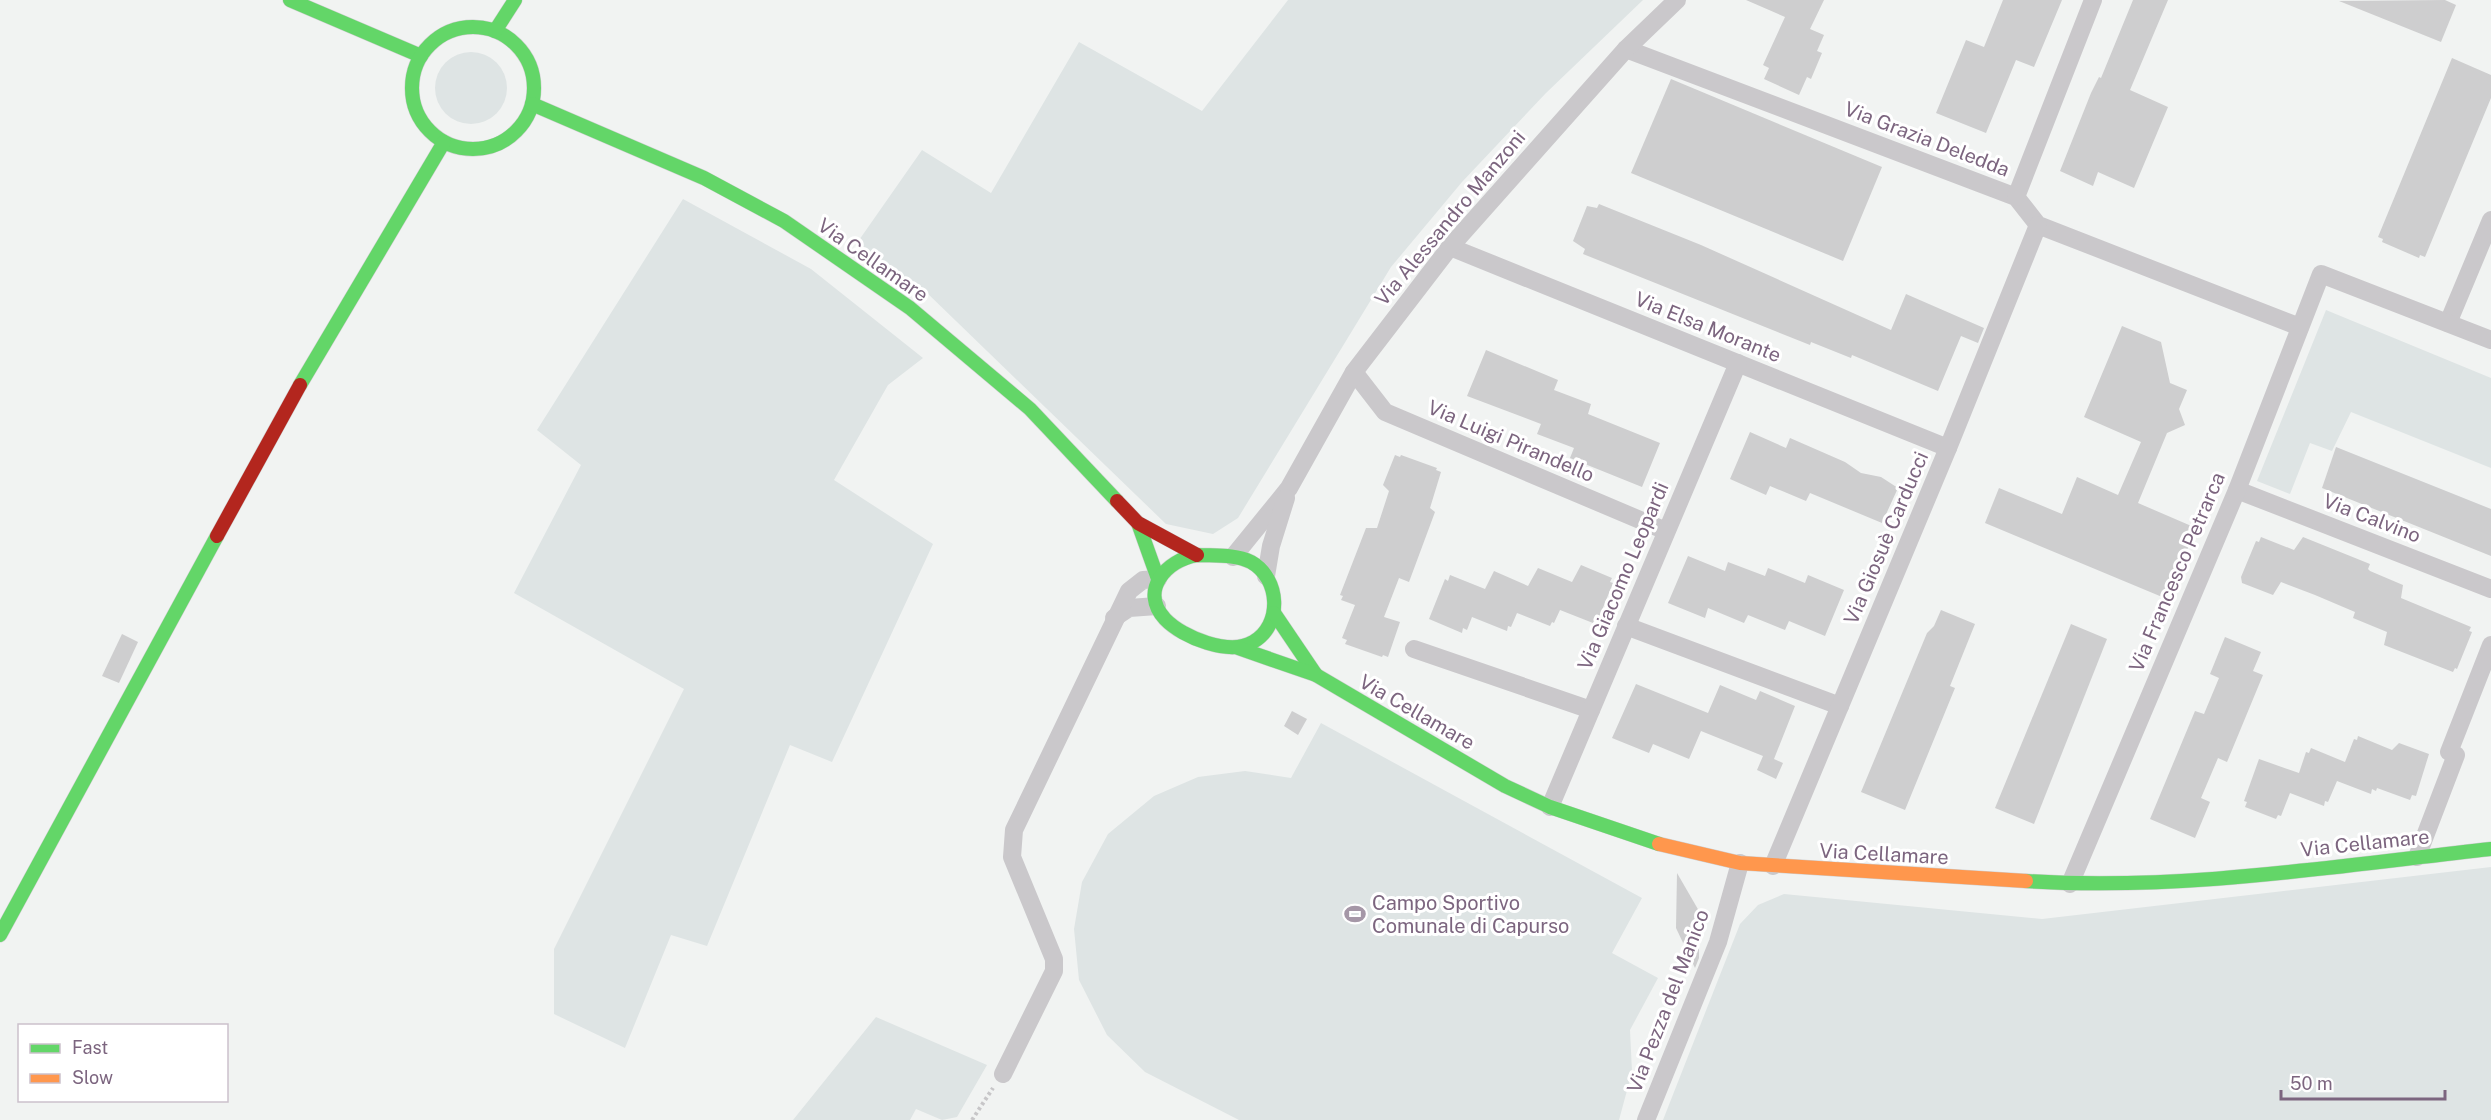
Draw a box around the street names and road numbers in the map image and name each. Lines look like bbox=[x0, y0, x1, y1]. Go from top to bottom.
street label: Via Grazia Deledda bbox=[1841, 96, 2013, 182]
street label: Via Alessandro Manzoni bbox=[1370, 125, 1530, 311]
street label: Via Cellamare bbox=[813, 213, 933, 307]
street label: Via Elsa Morante bbox=[1631, 287, 1785, 367]
street label: Via Luigi Pirandello bbox=[1424, 395, 1598, 487]
street label: Via Giosuè Carducci bbox=[1839, 448, 1933, 628]
street label: Via Francesco Petrarca bbox=[2124, 469, 2230, 675]
street label: Via Giacomo Leopardi bbox=[1573, 478, 1673, 674]
street label: Via Calvino bbox=[2320, 488, 2424, 548]
street label: Via Cellamare bbox=[1355, 669, 1479, 755]
street label: Via Cellamare bbox=[2299, 824, 2431, 862]
street label: Via Cellamare bbox=[1819, 839, 1949, 869]
street label: Via Pezza del Manico bbox=[1622, 906, 1714, 1096]

